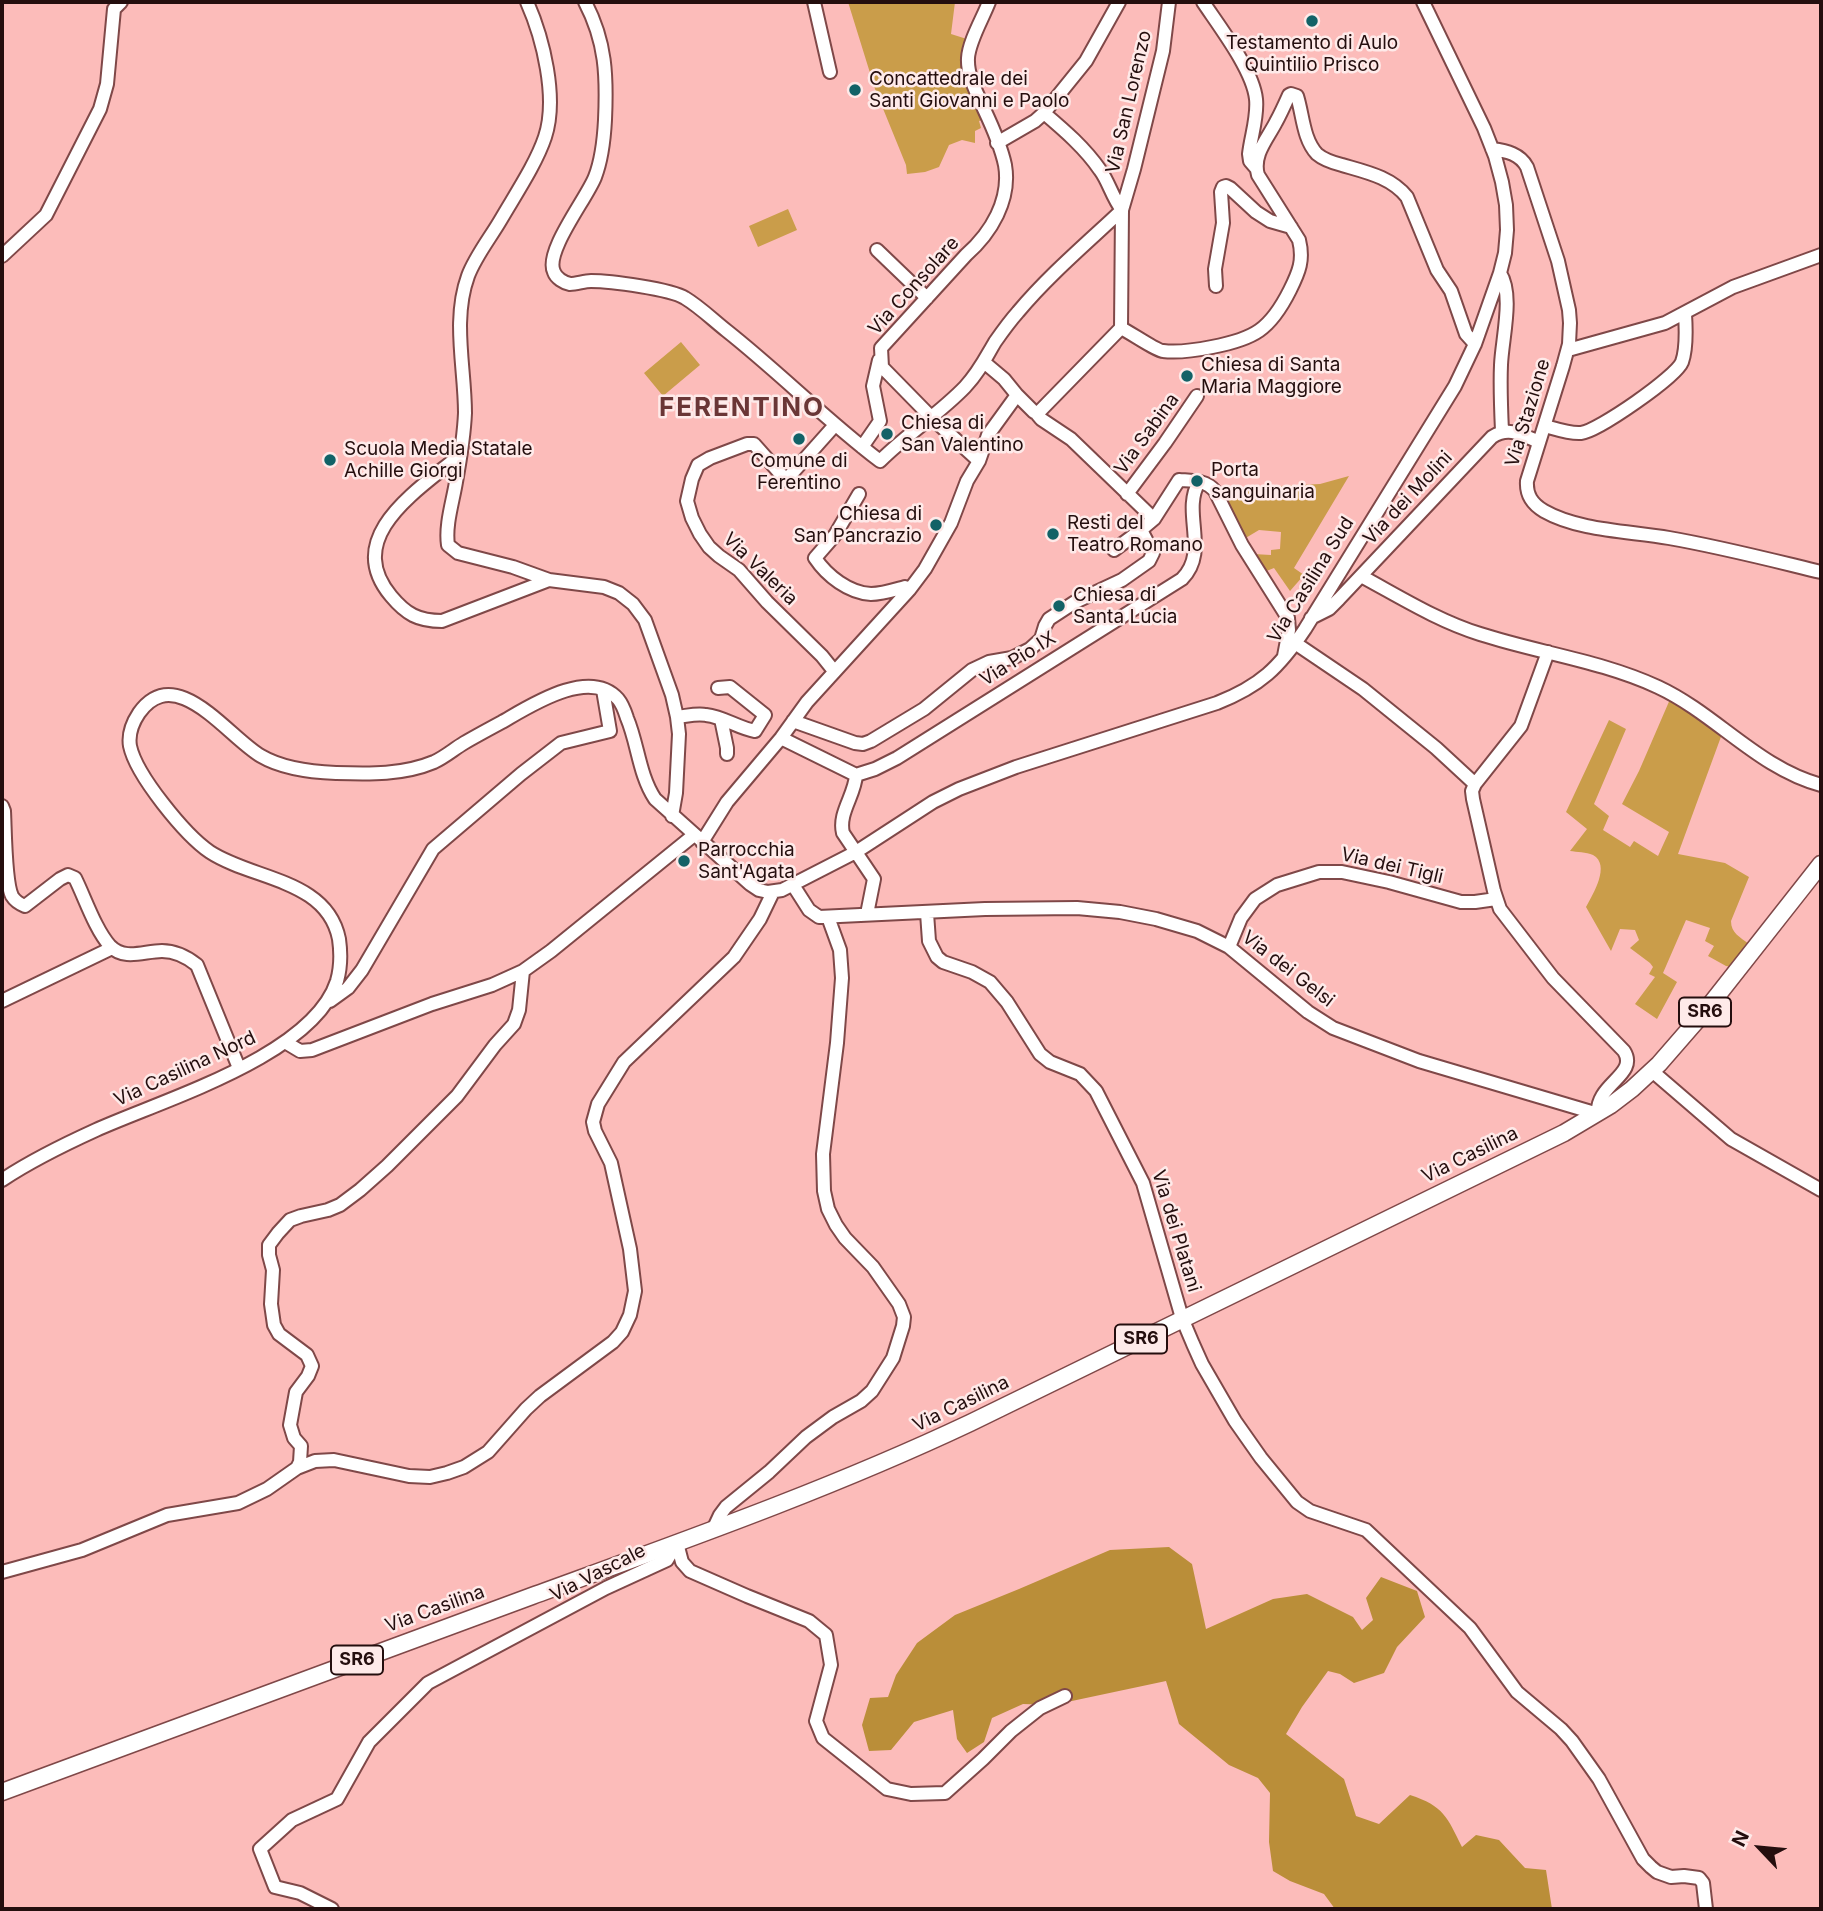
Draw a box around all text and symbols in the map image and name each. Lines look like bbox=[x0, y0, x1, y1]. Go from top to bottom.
marker: Testamento di Aulo Quintilio Prisco bbox=[1304, 13, 1320, 29]
street label: Via San Lorenzo bbox=[1101, 28, 1157, 176]
place label: Testamento di Aulo Quintilio Prisco bbox=[1226, 32, 1398, 76]
place label: Concattedrale dei Santi Giovanni e Paolo bbox=[869, 68, 1069, 112]
marker: Concattedrale dei Santi Giovanni e Paolo bbox=[847, 82, 863, 98]
street label: Via Consolare bbox=[864, 232, 964, 340]
place label: Chiesa di Santa Maria Maggiore bbox=[1201, 354, 1342, 398]
street label: Via Stazione bbox=[1501, 356, 1555, 470]
marker: Chiesa di Santa Maria Maggiore bbox=[1179, 368, 1195, 384]
street label: Via Sabina bbox=[1110, 389, 1184, 479]
district label: FERENTINO bbox=[660, 392, 824, 424]
place label: Chiesa di San Valentino bbox=[901, 412, 1024, 456]
marker: Chiesa di San Valentino bbox=[879, 426, 895, 442]
marker: Comune di Ferentino bbox=[791, 431, 807, 447]
place label: Scuola Media Statale Achille Giorgi bbox=[344, 438, 533, 482]
street label: Via dei Molini bbox=[1359, 446, 1457, 550]
place label: Comune di Ferentino bbox=[750, 450, 848, 494]
marker: Scuola Media Statale Achille Giorgi bbox=[322, 452, 338, 468]
place label: Porta sanguinaria bbox=[1211, 459, 1315, 503]
marker: Porta sanguinaria bbox=[1189, 473, 1205, 489]
place label: Chiesa di San Pancrazio bbox=[793, 503, 922, 547]
place label: Resti del Teatro Romano bbox=[1067, 512, 1203, 556]
street label: Via Casilina Sud bbox=[1263, 513, 1359, 647]
marker: Chiesa di San Pancrazio bbox=[928, 517, 944, 533]
marker: Resti del Teatro Romano bbox=[1045, 526, 1061, 542]
street label: Via Valeria bbox=[718, 528, 802, 610]
place label: Chiesa di Santa Lucia bbox=[1073, 584, 1178, 628]
marker: Chiesa di Santa Lucia bbox=[1051, 598, 1067, 614]
street label: Via Pio IX bbox=[976, 627, 1060, 691]
place label: Parrocchia Sant'Agata bbox=[698, 839, 795, 883]
street label: Via dei Tigli bbox=[1339, 843, 1445, 889]
marker: Parrocchia Sant'Agata bbox=[676, 853, 692, 869]
street label: Via dei Gelsi bbox=[1237, 926, 1339, 1012]
road number: SR6 bbox=[1679, 998, 1731, 1027]
street label: Via Casilina Nord bbox=[111, 1026, 259, 1112]
street label: Via Casilina bbox=[1418, 1122, 1522, 1188]
street label: Via dei Platani bbox=[1147, 1167, 1205, 1295]
road number: SR6 bbox=[1115, 1324, 1167, 1354]
street label: Via Casilina bbox=[909, 1371, 1013, 1437]
street label: Via Vascale bbox=[547, 1539, 649, 1607]
street label: Via Casilina bbox=[382, 1581, 488, 1637]
road number: SR6 bbox=[331, 1646, 383, 1674]
north arrow bbox=[1725, 1813, 1795, 1883]
text: N bbox=[1727, 1827, 1754, 1850]

